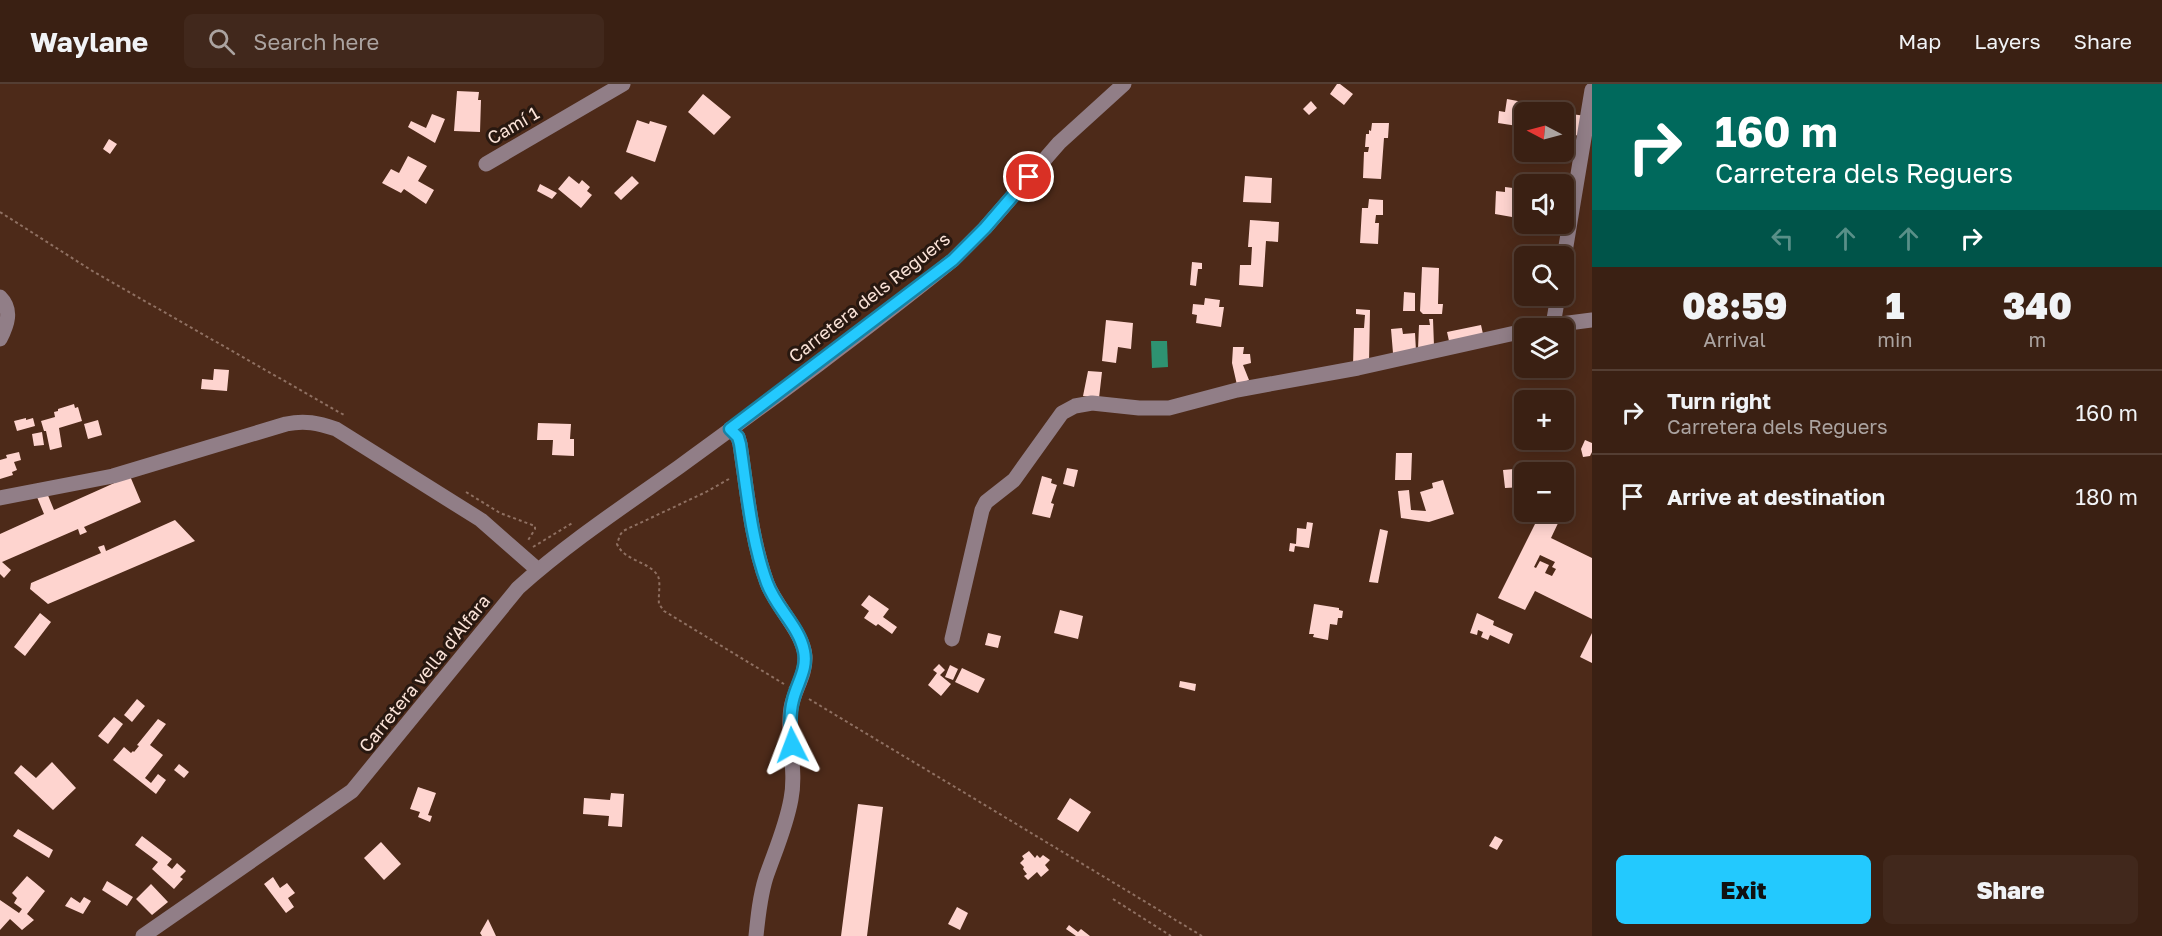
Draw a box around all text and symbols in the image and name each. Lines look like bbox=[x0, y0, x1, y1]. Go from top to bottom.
search box bbox=[184, 14, 604, 68]
text: Waylane bbox=[30, 25, 148, 58]
icon: search bbox=[205, 25, 238, 58]
text: Search here bbox=[253, 28, 379, 55]
text: Map bbox=[1898, 28, 1941, 54]
text: Layers bbox=[1974, 28, 2041, 54]
text: Share bbox=[2074, 28, 2132, 54]
street label: Camí 1 bbox=[483, 101, 543, 149]
north arrow bbox=[1514, 102, 1574, 162]
map controls bbox=[1514, 102, 1574, 522]
text: 160 m bbox=[1715, 106, 1838, 156]
icon: right bbox=[1616, 108, 1694, 186]
pin bbox=[1003, 151, 1054, 202]
text: Carretera dels Reguers bbox=[1715, 157, 2013, 189]
icon: arrive bbox=[1012, 160, 1045, 193]
button: sound bbox=[1514, 174, 1574, 234]
icon: left bbox=[1766, 222, 1799, 255]
icon: ahead bbox=[1829, 222, 1862, 255]
icon: ahead bbox=[1892, 222, 1925, 255]
icon: right bbox=[1955, 222, 1988, 255]
street label: Carretera dels Reguers bbox=[784, 227, 954, 367]
button: search bbox=[1514, 246, 1574, 306]
text: 08:59 bbox=[1682, 284, 1787, 327]
text: 1 bbox=[1885, 284, 1905, 327]
text: 340 bbox=[2003, 284, 2072, 327]
button: layers bbox=[1514, 318, 1574, 378]
text: Arrival bbox=[1703, 327, 1766, 351]
text: min bbox=[1877, 327, 1913, 351]
text: m bbox=[2028, 327, 2046, 351]
text: Turn right bbox=[1667, 387, 1771, 414]
button: + bbox=[1514, 390, 1574, 450]
icon: right bbox=[1616, 396, 1649, 429]
text: 160 m bbox=[2075, 399, 2138, 426]
text: Carretera dels Reguers bbox=[1667, 414, 1888, 438]
button: − bbox=[1514, 462, 1574, 522]
icon: arrive bbox=[1616, 480, 1649, 513]
text: Arrive at destination bbox=[1667, 483, 1885, 510]
text: 180 m bbox=[2075, 483, 2138, 510]
street label: Carretera vella d'Alfara bbox=[354, 590, 494, 756]
position arrow bbox=[760, 713, 824, 777]
button: Exit bbox=[1616, 855, 1871, 924]
button: Share bbox=[1883, 855, 2138, 924]

